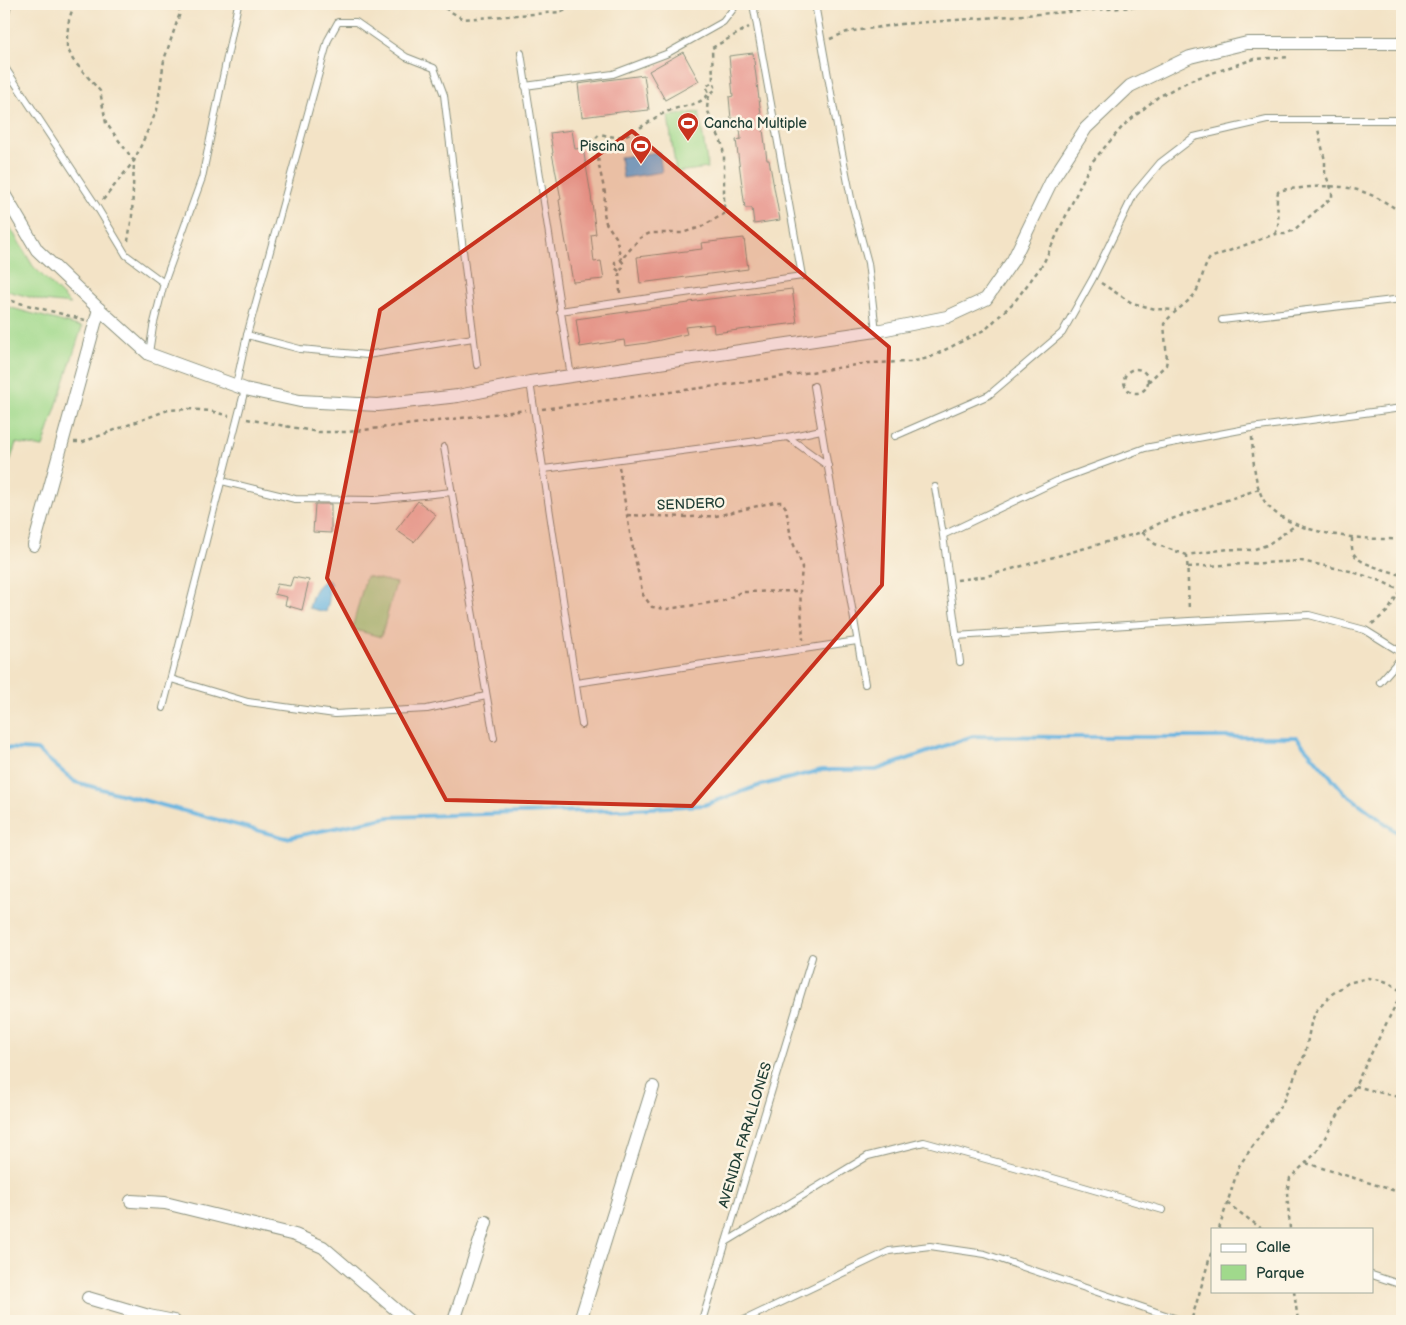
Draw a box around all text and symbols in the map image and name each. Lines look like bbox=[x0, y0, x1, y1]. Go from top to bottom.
sports icon: Cancha Multiple bbox=[676, 111, 700, 142]
place label: Cancha Multiple bbox=[704, 115, 807, 132]
sports icon: Piscina bbox=[629, 134, 653, 165]
place label: Piscina bbox=[579, 138, 625, 155]
street label: SENDERO bbox=[657, 494, 726, 514]
street label: AVENIDA FARALLONES bbox=[715, 1060, 775, 1210]
legend bbox=[1211, 1228, 1374, 1292]
text: Calle bbox=[1256, 1238, 1291, 1257]
text: Parque bbox=[1256, 1264, 1305, 1283]

